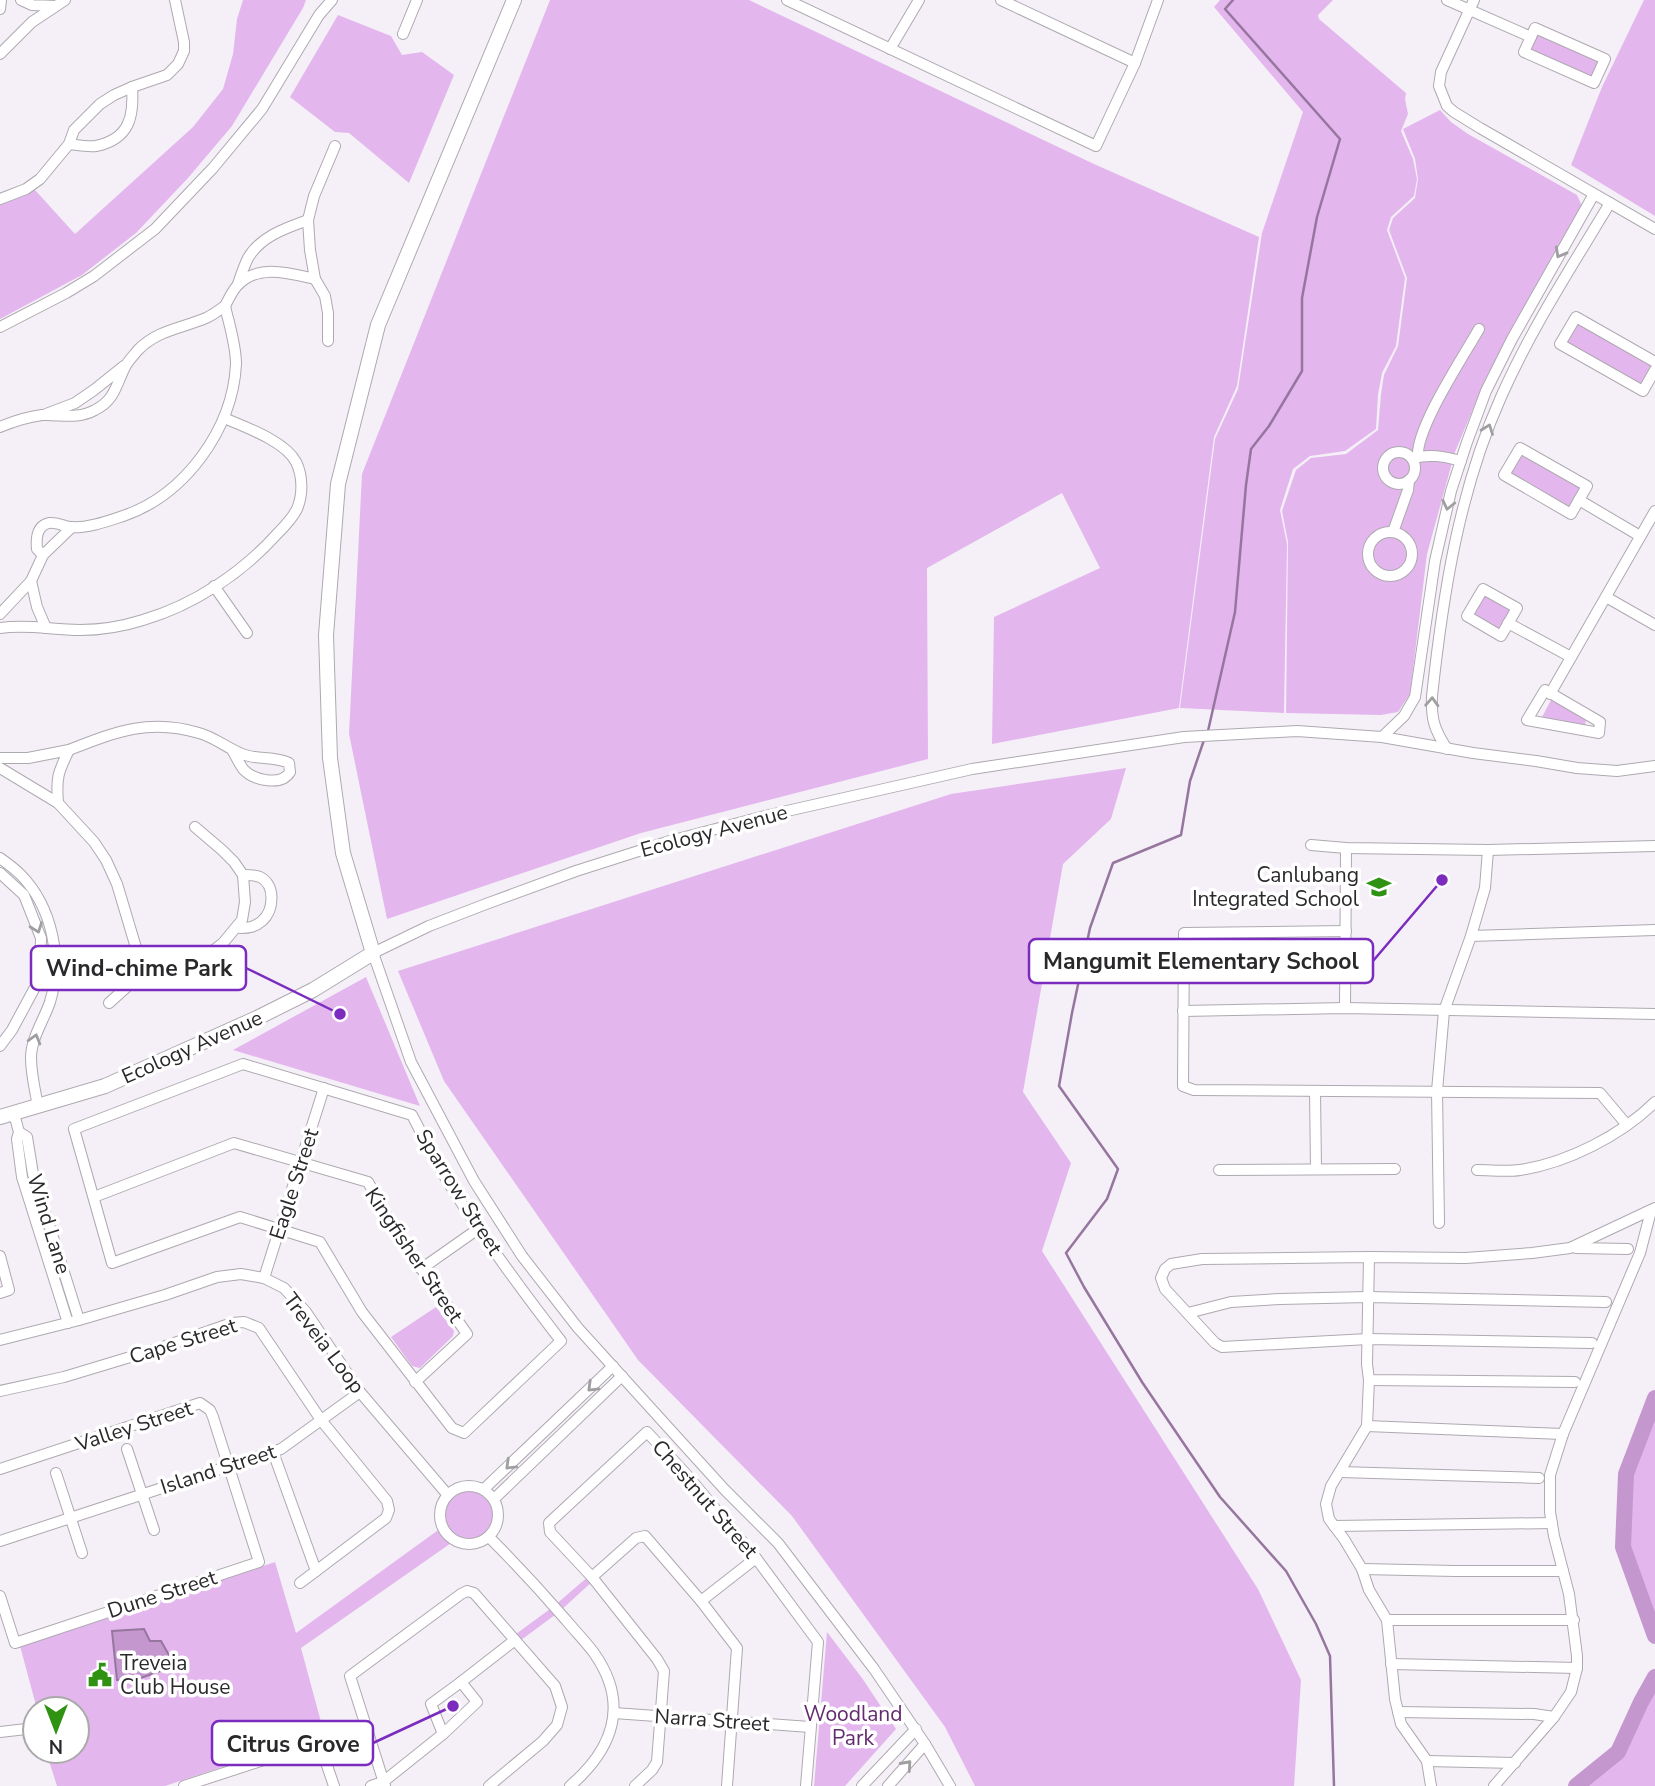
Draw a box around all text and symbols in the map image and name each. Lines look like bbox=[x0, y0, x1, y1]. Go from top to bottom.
one-way arrow bbox=[1555, 246, 1569, 259]
one-way arrow bbox=[1480, 424, 1494, 436]
one-way arrow bbox=[1442, 498, 1456, 510]
one-way arrow bbox=[1424, 696, 1439, 707]
street label: Ecology Avenue bbox=[637, 798, 791, 864]
place label: Canlubang Integrated School bbox=[1192, 861, 1360, 913]
school or university icon: Canlubang Integrated School bbox=[1365, 873, 1393, 901]
one-way arrow bbox=[29, 921, 43, 933]
callout: Mangumit Elementary School bbox=[1029, 939, 1373, 983]
callout: Wind-chime Park bbox=[31, 946, 246, 990]
text: Mangumit Elementary School bbox=[1043, 946, 1360, 977]
text: Wind-chime Park bbox=[46, 953, 233, 984]
street label: Ecology Avenue bbox=[117, 1003, 267, 1091]
one-way arrow bbox=[27, 1033, 42, 1045]
street label: Eagle Street bbox=[263, 1124, 325, 1243]
street label: Sparrow Street bbox=[409, 1124, 509, 1261]
street label: Wind Lane bbox=[21, 1171, 77, 1277]
street label: Kingfisher Street bbox=[358, 1182, 470, 1329]
street label: Treveia Loop bbox=[277, 1287, 371, 1399]
street label: Cape Street bbox=[126, 1311, 241, 1371]
one-way arrow bbox=[587, 1378, 600, 1391]
street label: Valley Street bbox=[71, 1394, 197, 1458]
street label: Chestnut Street bbox=[646, 1434, 765, 1565]
street label: Island Street bbox=[157, 1437, 280, 1501]
one-way arrow bbox=[505, 1457, 518, 1470]
street label: Dune Street bbox=[104, 1563, 221, 1625]
place label: Treveia Club House bbox=[120, 1649, 230, 1701]
public building icon: Treveia Club House bbox=[86, 1661, 114, 1689]
north arrow bbox=[21, 1695, 91, 1765]
park label: Woodland Park bbox=[804, 1700, 903, 1752]
street label: Narra Street bbox=[653, 1702, 771, 1738]
callout: Citrus Grove bbox=[212, 1721, 373, 1765]
text: Citrus Grove bbox=[226, 1729, 360, 1760]
text: N bbox=[49, 1733, 63, 1759]
one-way arrow bbox=[899, 1760, 911, 1773]

